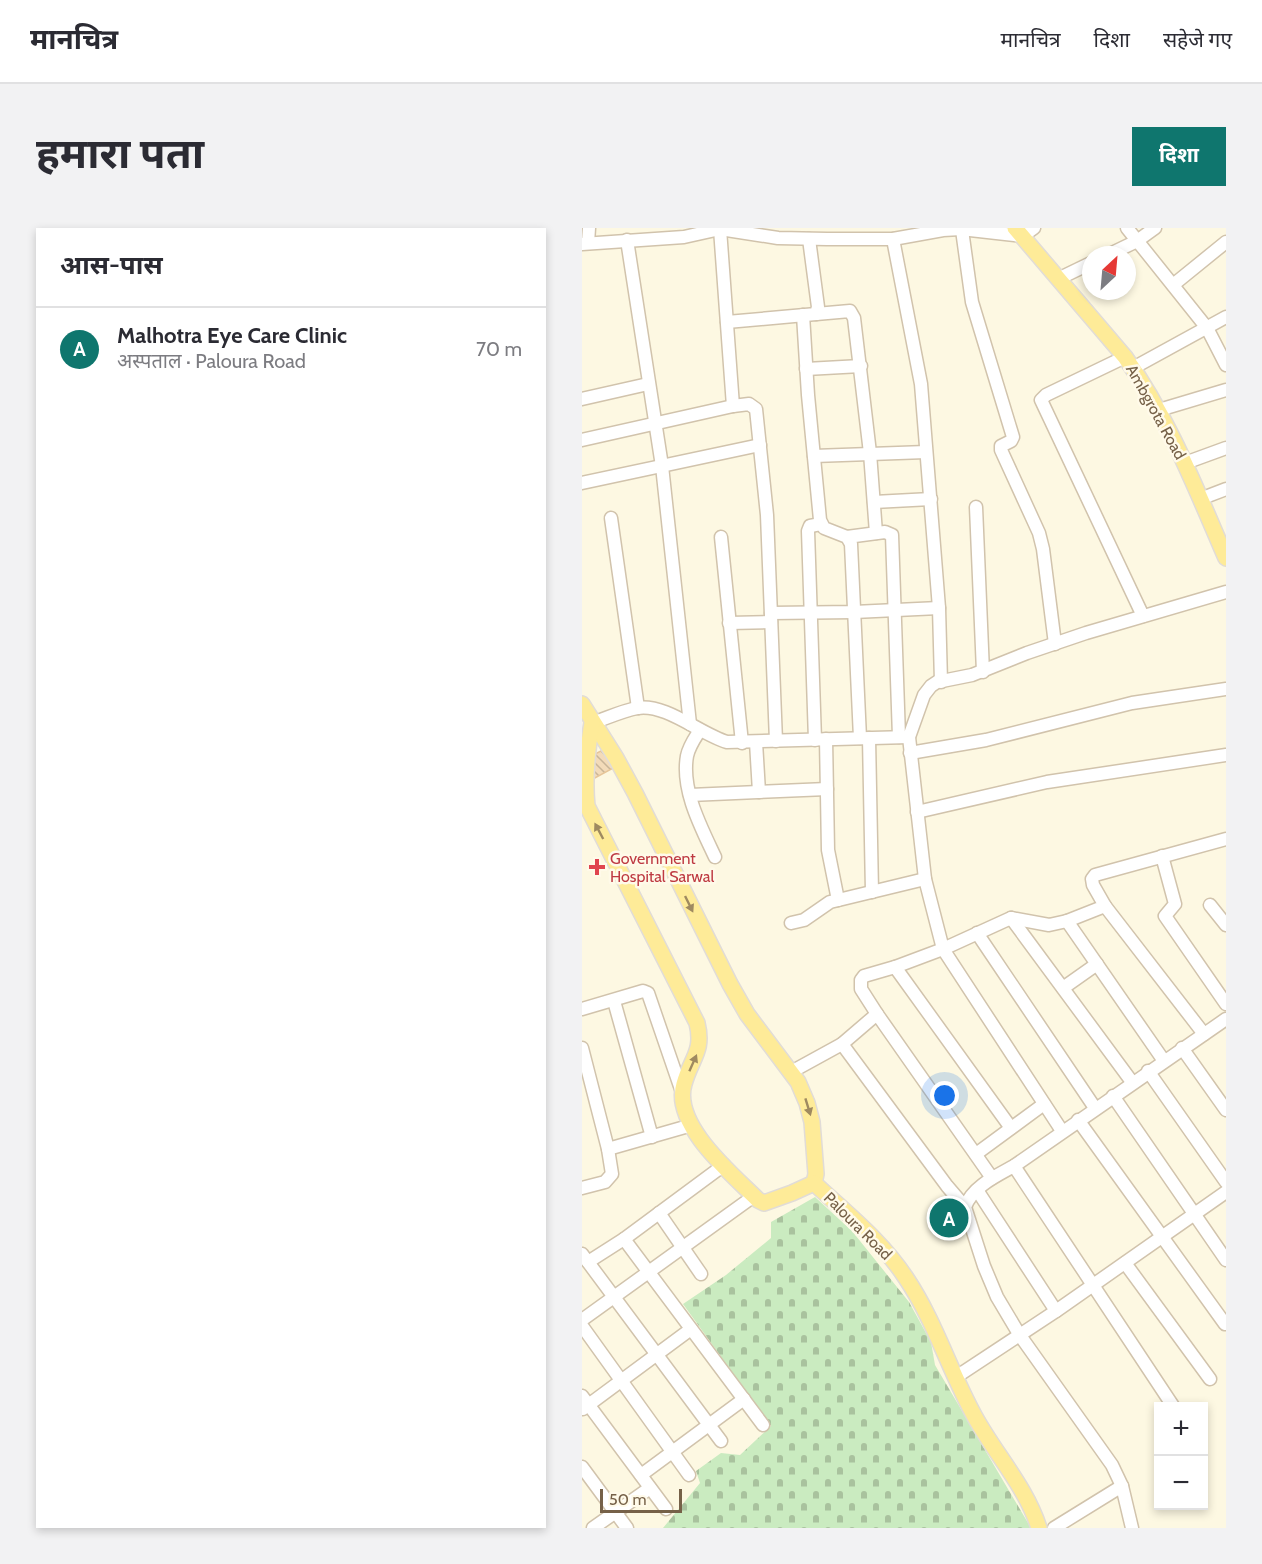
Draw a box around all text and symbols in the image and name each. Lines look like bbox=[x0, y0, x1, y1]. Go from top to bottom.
text: मानचित्र bbox=[30, 22, 118, 56]
text: मानचित्र bbox=[1001, 27, 1061, 52]
text: दिशा bbox=[1094, 27, 1130, 52]
text: सहेजे गए bbox=[1163, 27, 1232, 52]
text: हमारा पता bbox=[36, 127, 204, 179]
button: दिशा bbox=[1132, 127, 1226, 186]
north arrow bbox=[1082, 246, 1136, 300]
text: आस-पास bbox=[60, 249, 163, 281]
text: Malhotra Eye Care Clinic bbox=[117, 322, 347, 349]
text: A bbox=[73, 337, 86, 361]
text: 70 m bbox=[476, 337, 522, 361]
text: अस्पताल · Paloura Road bbox=[117, 349, 306, 373]
street label: Ambgrota Road bbox=[1122, 361, 1190, 463]
one-way arrow bbox=[594, 822, 604, 839]
place label: Government Hospital Sarwal bbox=[610, 849, 715, 886]
marker: Government Hospital Sarwal bbox=[588, 858, 606, 876]
one-way arrow bbox=[685, 895, 694, 912]
one-way arrow bbox=[688, 1055, 697, 1072]
your location bbox=[930, 1081, 959, 1110]
one-way arrow bbox=[804, 1098, 813, 1116]
street label: Paloura Road bbox=[820, 1188, 896, 1264]
pin: A bbox=[930, 1196, 968, 1240]
map controls bbox=[1154, 1402, 1208, 1510]
button: + bbox=[1154, 1402, 1208, 1456]
button: − bbox=[1154, 1456, 1208, 1510]
scale bar bbox=[600, 1486, 682, 1514]
text: 50 m bbox=[609, 1490, 646, 1509]

